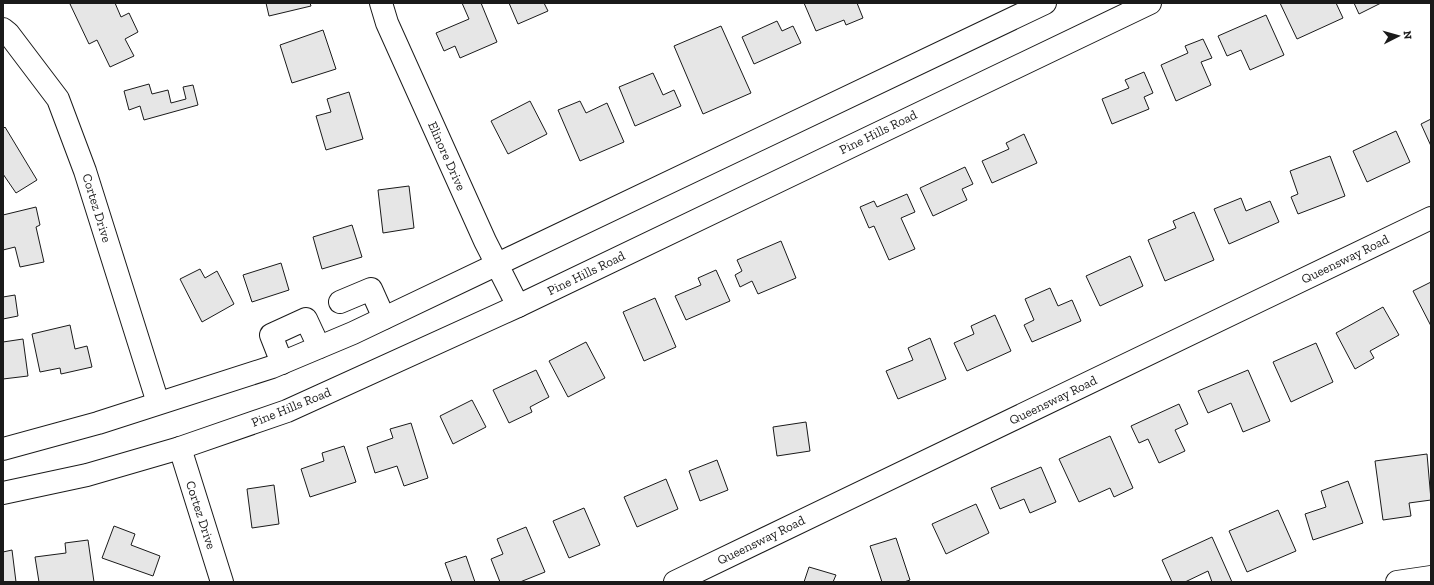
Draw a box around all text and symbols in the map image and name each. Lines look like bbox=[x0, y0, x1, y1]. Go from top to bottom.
north arrow bbox=[1378, 16, 1418, 56]
text: N bbox=[1401, 30, 1414, 40]
street label: Pine Hills Road bbox=[837, 107, 919, 157]
street label: Elinore Drive bbox=[425, 119, 469, 193]
street label: Cortez Drive bbox=[79, 172, 115, 244]
street label: Queensway Road bbox=[1299, 231, 1391, 287]
street label: Pine Hills Road bbox=[545, 248, 627, 298]
street label: Queensway Road bbox=[1007, 372, 1099, 428]
street label: Pine Hills Road bbox=[249, 384, 333, 430]
street label: Cortez Drive bbox=[183, 479, 219, 551]
street label: Queensway Road bbox=[715, 512, 807, 568]

